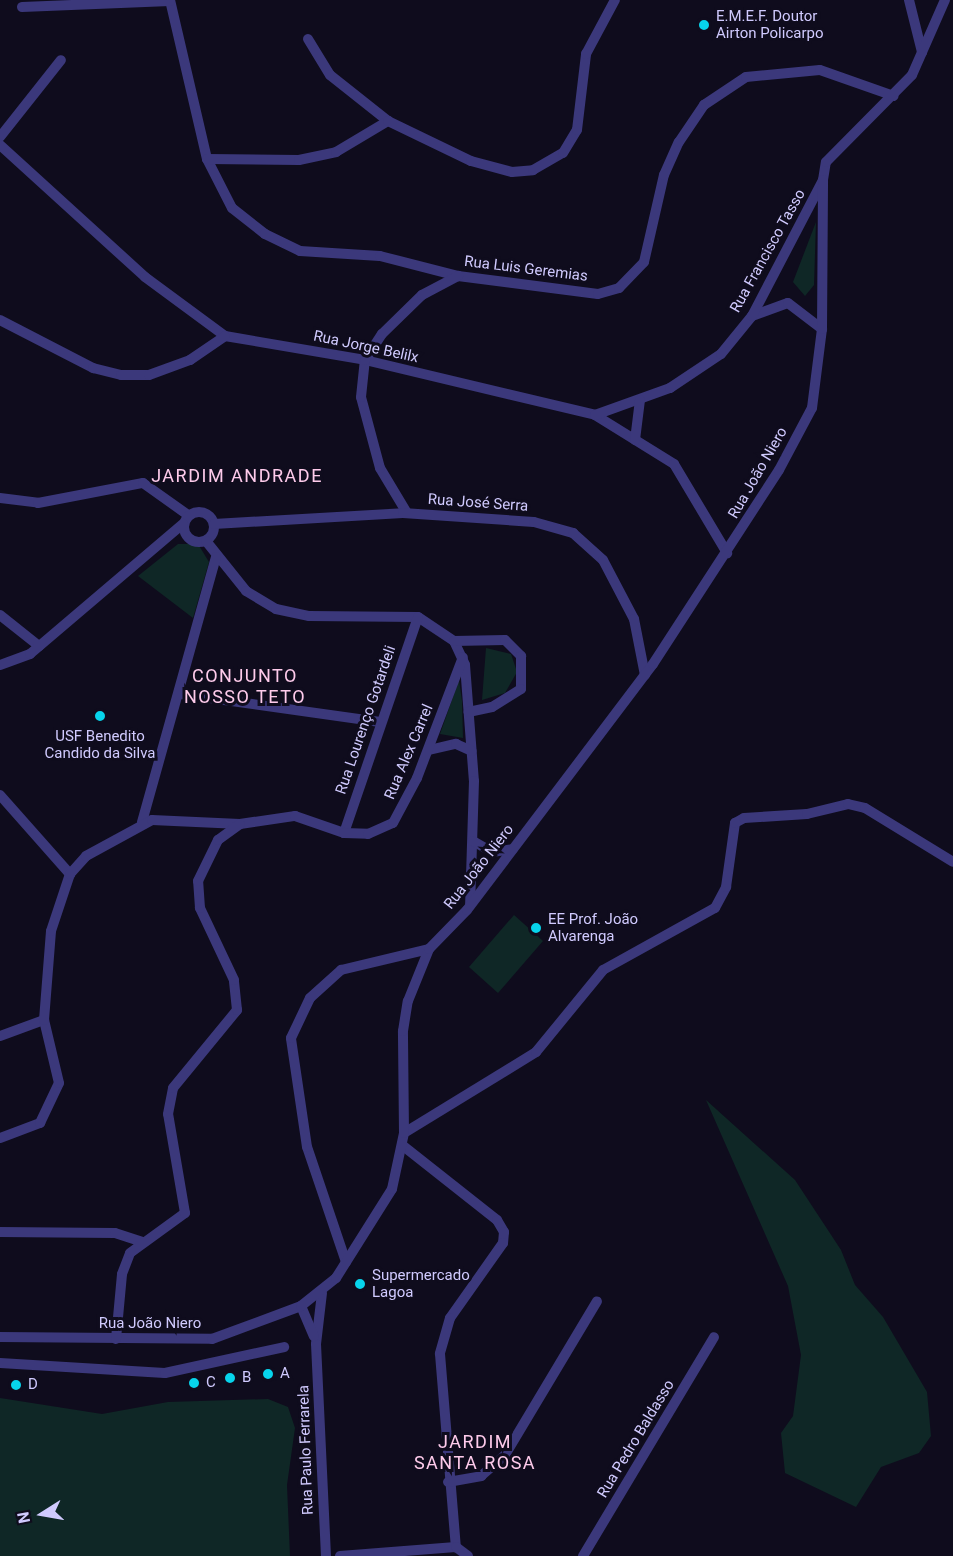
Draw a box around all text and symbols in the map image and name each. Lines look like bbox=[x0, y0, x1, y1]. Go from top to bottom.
place label: E.M.E.F. Doutor Airton Policarpo bbox=[716, 7, 823, 42]
marker: E.M.E.F. Doutor Airton Policarpo bbox=[697, 18, 711, 32]
street label: Rua Francisco Tasso bbox=[727, 186, 809, 316]
street label: Rua Luis Geremias bbox=[463, 252, 589, 286]
street label: Rua Jorge Belilx bbox=[312, 327, 420, 367]
street label: Rua João Niero bbox=[725, 424, 791, 522]
district label: JARDIM ANDRADE bbox=[151, 465, 323, 487]
street label: Rua José Serra bbox=[427, 491, 529, 515]
street label: Rua Lourenço Gotardeli bbox=[332, 643, 400, 797]
district label: CONJUNTO NOSSO TETO bbox=[184, 666, 306, 708]
street label: Rua Alex Carrel bbox=[381, 702, 437, 802]
marker: USF Benedito Candido da Silva bbox=[91, 707, 109, 725]
place label: USF Benedito Candido da Silva bbox=[45, 727, 155, 762]
street label: Rua João Niero bbox=[440, 821, 518, 913]
place label: EE Prof. João Alvarenga bbox=[548, 910, 638, 945]
marker: EE Prof. João Alvarenga bbox=[529, 921, 543, 935]
place label: Supermercado Lagoa bbox=[372, 1266, 470, 1301]
marker: Supermercado Lagoa bbox=[353, 1277, 367, 1291]
street label: Rua João Niero bbox=[99, 1315, 201, 1333]
place label: A bbox=[280, 1365, 290, 1383]
marker: A bbox=[261, 1367, 275, 1381]
place label: B bbox=[242, 1369, 251, 1387]
marker: B bbox=[223, 1371, 237, 1385]
place label: C bbox=[206, 1374, 216, 1392]
place label: D bbox=[28, 1376, 38, 1394]
marker: C bbox=[187, 1376, 201, 1390]
street label: Rua Pedro Baldasso bbox=[594, 1377, 678, 1501]
marker: D bbox=[9, 1378, 23, 1392]
street label: Rua Paulo Ferrarela bbox=[295, 1385, 317, 1515]
district label: JARDIM SANTA ROSA bbox=[414, 1432, 536, 1474]
north arrow bbox=[12, 1484, 72, 1544]
text: N bbox=[13, 1510, 34, 1525]

